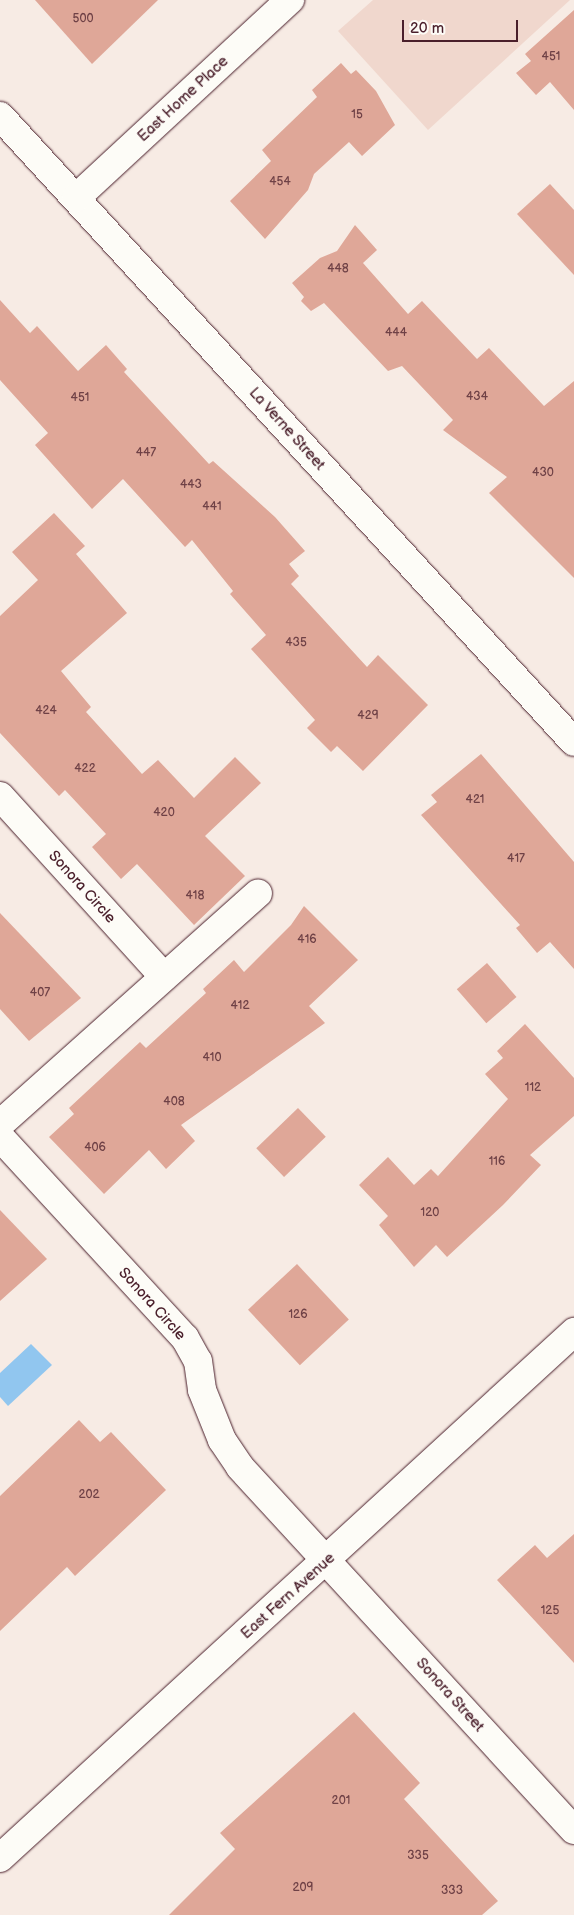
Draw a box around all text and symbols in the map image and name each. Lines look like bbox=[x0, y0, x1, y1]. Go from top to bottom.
scale bar bbox=[404, 10, 520, 42]
house number: 500 bbox=[73, 12, 93, 26]
text: 20 m bbox=[410, 19, 444, 38]
house number: 451 bbox=[542, 50, 560, 64]
street label: East Home Place bbox=[134, 52, 232, 146]
house number: 15 bbox=[351, 108, 363, 122]
house number: 454 bbox=[269, 175, 291, 189]
house number: 448 bbox=[327, 262, 349, 276]
house number: 444 bbox=[385, 326, 407, 340]
street label: La Verne Street bbox=[245, 384, 329, 474]
house number: 434 bbox=[466, 390, 488, 404]
house number: 451 bbox=[71, 391, 89, 405]
house number: 447 bbox=[136, 446, 156, 460]
house number: 430 bbox=[532, 466, 554, 480]
house number: 443 bbox=[180, 478, 202, 492]
house number: 441 bbox=[202, 500, 222, 514]
house number: 435 bbox=[285, 636, 307, 650]
house number: 424 bbox=[35, 704, 57, 718]
house number: 429 bbox=[357, 709, 379, 723]
house number: 422 bbox=[74, 762, 96, 776]
house number: 421 bbox=[466, 793, 484, 807]
house number: 420 bbox=[153, 806, 175, 820]
street label: Sonora Circle bbox=[45, 847, 119, 927]
house number: 417 bbox=[507, 852, 525, 866]
house number: 418 bbox=[186, 889, 204, 903]
house number: 416 bbox=[297, 933, 317, 947]
house number: 407 bbox=[30, 986, 50, 1000]
house number: 412 bbox=[230, 999, 250, 1013]
house number: 410 bbox=[202, 1051, 222, 1065]
house number: 112 bbox=[525, 1081, 541, 1095]
house number: 408 bbox=[163, 1095, 185, 1109]
house number: 406 bbox=[84, 1141, 106, 1155]
house number: 116 bbox=[489, 1155, 505, 1169]
house number: 120 bbox=[421, 1206, 439, 1220]
street label: Sonora Circle bbox=[115, 1264, 189, 1344]
house number: 126 bbox=[288, 1308, 308, 1322]
house number: 202 bbox=[78, 1488, 100, 1502]
street label: East Fern Avenue bbox=[237, 1549, 339, 1643]
house number: 125 bbox=[541, 1604, 559, 1618]
street label: Sonora Street bbox=[412, 1654, 488, 1736]
house number: 201 bbox=[332, 1794, 350, 1808]
house number: 335 bbox=[407, 1849, 429, 1863]
house number: 209 bbox=[292, 1881, 314, 1895]
house number: 333 bbox=[441, 1884, 463, 1898]

